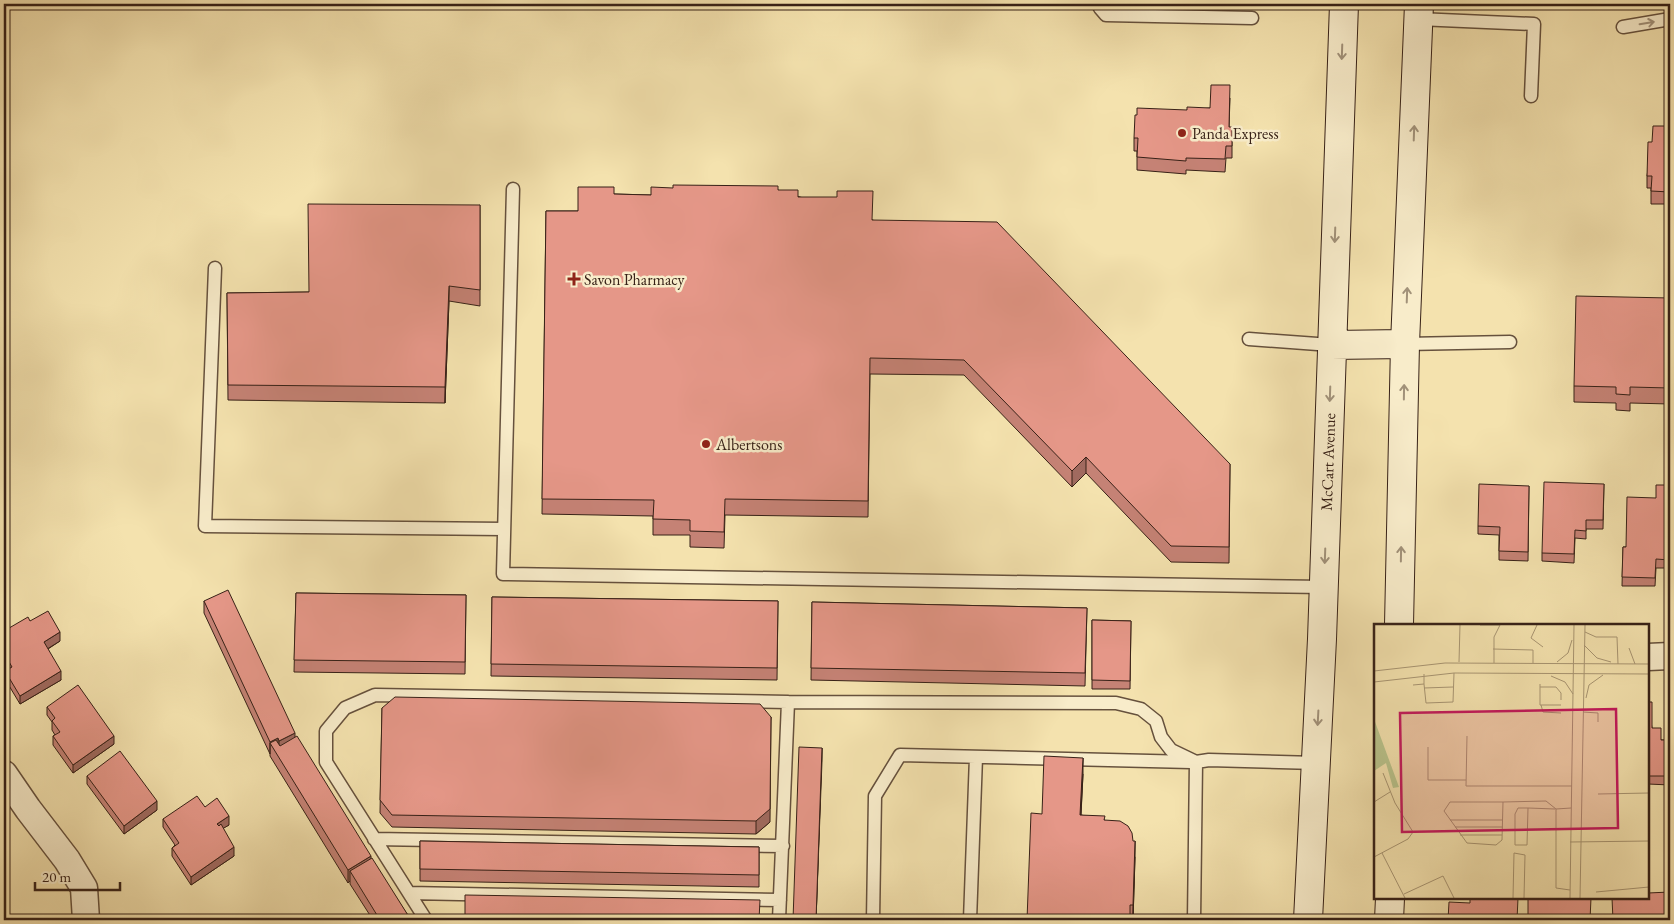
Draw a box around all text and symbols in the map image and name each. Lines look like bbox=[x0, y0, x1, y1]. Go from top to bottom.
one-way arrow bbox=[1638, 18, 1654, 28]
one-way arrow bbox=[1338, 44, 1347, 60]
place label: Panda Express bbox=[1192, 123, 1279, 144]
one-way arrow bbox=[1409, 125, 1418, 141]
marker: Panda Express bbox=[1176, 127, 1188, 139]
one-way arrow bbox=[1331, 226, 1340, 242]
place label: Savon Pharmacy bbox=[584, 269, 686, 290]
marker: Savon Pharmacy bbox=[568, 273, 580, 285]
one-way arrow bbox=[1403, 288, 1412, 304]
one-way arrow bbox=[1400, 384, 1409, 400]
one-way arrow bbox=[1325, 385, 1335, 401]
street label: McCart Avenue bbox=[1316, 413, 1340, 511]
place label: Albertsons bbox=[715, 434, 782, 455]
marker: Albertsons bbox=[700, 438, 712, 450]
one-way arrow bbox=[1396, 547, 1405, 563]
one-way arrow bbox=[1320, 548, 1330, 564]
inset map bbox=[1374, 624, 1649, 899]
one-way arrow bbox=[1314, 710, 1323, 726]
scale bar bbox=[35, 859, 120, 891]
text: 20 m bbox=[42, 867, 71, 886]

